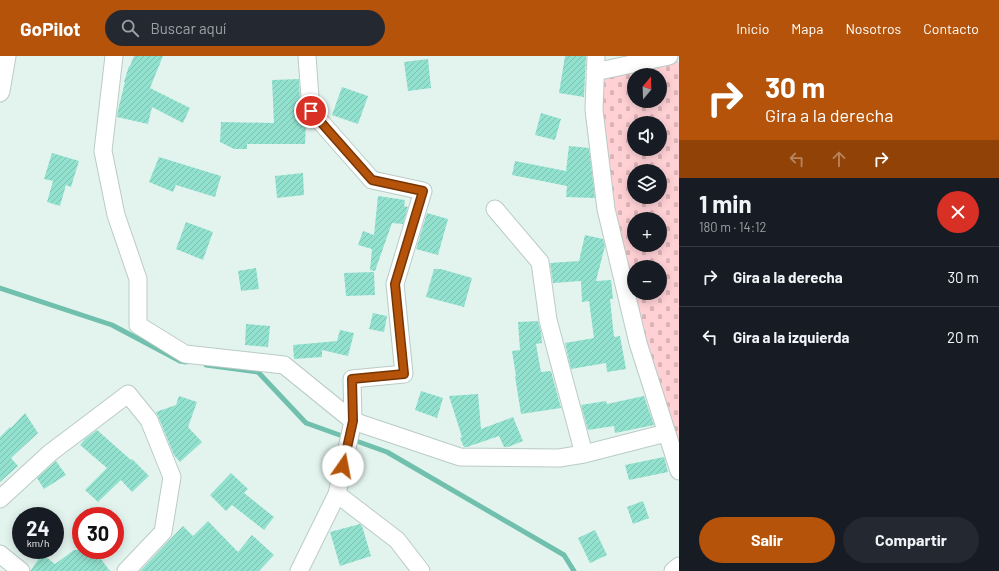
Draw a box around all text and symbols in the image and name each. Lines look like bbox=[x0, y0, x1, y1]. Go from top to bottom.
search box bbox=[105, 10, 385, 46]
text: GoPilot bbox=[20, 17, 81, 40]
icon: search bbox=[119, 17, 141, 39]
text: Buscar aquí bbox=[151, 19, 226, 37]
text: Inicio bbox=[736, 20, 769, 37]
text: Mapa bbox=[791, 20, 823, 37]
text: Nosotros bbox=[845, 20, 901, 37]
text: Contacto bbox=[923, 20, 979, 37]
north arrow bbox=[627, 68, 667, 108]
map controls bbox=[627, 68, 667, 300]
text: 30 m bbox=[765, 70, 825, 104]
icon: right bbox=[699, 72, 751, 124]
pin bbox=[294, 94, 328, 128]
icon: arrive bbox=[300, 100, 322, 122]
text: Gira a la derecha bbox=[765, 104, 893, 126]
button: sound bbox=[627, 116, 667, 156]
icon: left bbox=[786, 148, 808, 170]
icon: ahead bbox=[828, 148, 850, 170]
icon: right bbox=[870, 148, 892, 170]
button: layers bbox=[627, 164, 667, 204]
text: 1 min bbox=[699, 189, 752, 218]
button: close bbox=[937, 191, 979, 233]
button: + bbox=[627, 212, 667, 252]
text: 180 m · 14:12 bbox=[699, 219, 767, 235]
button: − bbox=[627, 260, 667, 300]
icon: right bbox=[699, 266, 721, 288]
text: Gira a la derecha bbox=[733, 268, 843, 286]
text: 30 m bbox=[947, 268, 979, 286]
icon: left bbox=[699, 326, 721, 348]
text: Gira a la izquierda bbox=[733, 328, 849, 346]
text: 20 m bbox=[947, 328, 979, 346]
position arrow bbox=[322, 445, 364, 487]
speed limit sign: 30 bbox=[72, 507, 124, 559]
text: 24 bbox=[26, 516, 50, 540]
button: Salir bbox=[699, 517, 835, 563]
button: Compartir bbox=[843, 517, 979, 563]
text: km/h bbox=[27, 537, 49, 549]

